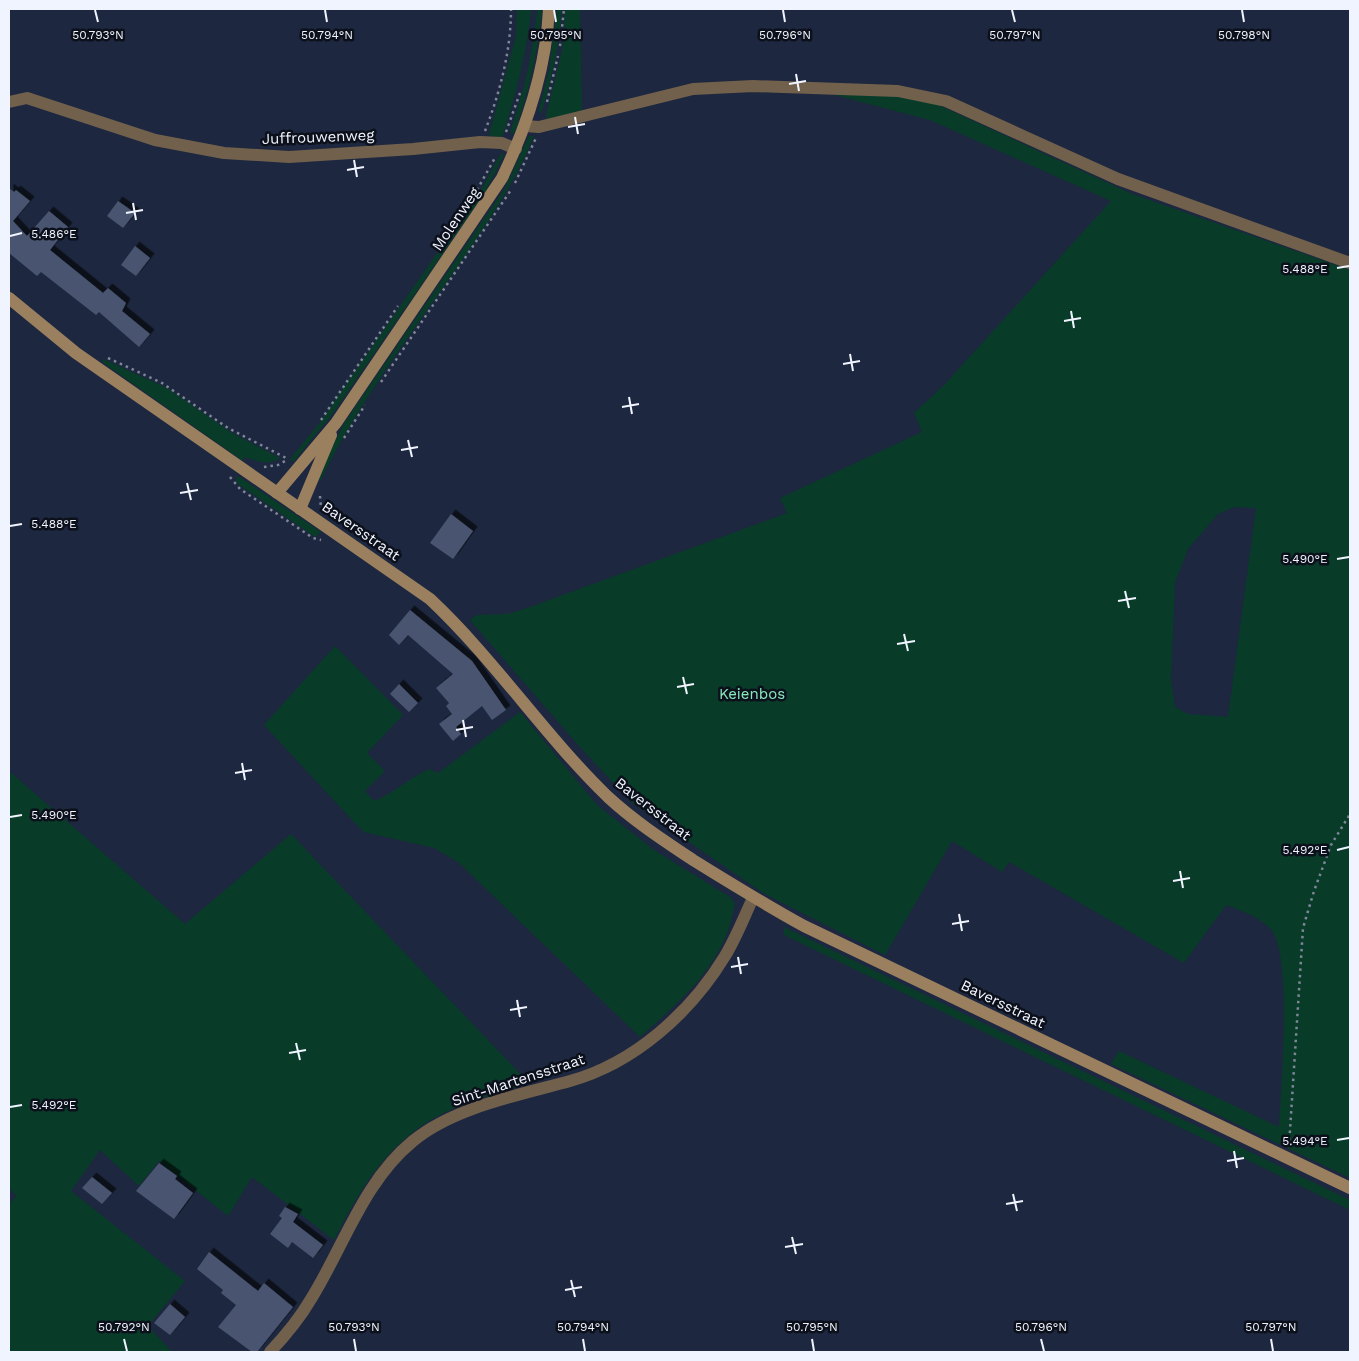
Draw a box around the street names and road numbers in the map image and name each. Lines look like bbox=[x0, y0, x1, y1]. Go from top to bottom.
street label: Juffrouwenweg bbox=[261, 126, 375, 148]
street label: Molenweg bbox=[428, 184, 484, 254]
street label: Baversstraat bbox=[318, 497, 404, 565]
street label: Baversstraat bbox=[611, 774, 695, 845]
street label: Baversstraat bbox=[958, 976, 1049, 1032]
street label: Sint-Martensstraat bbox=[449, 1050, 587, 1110]

